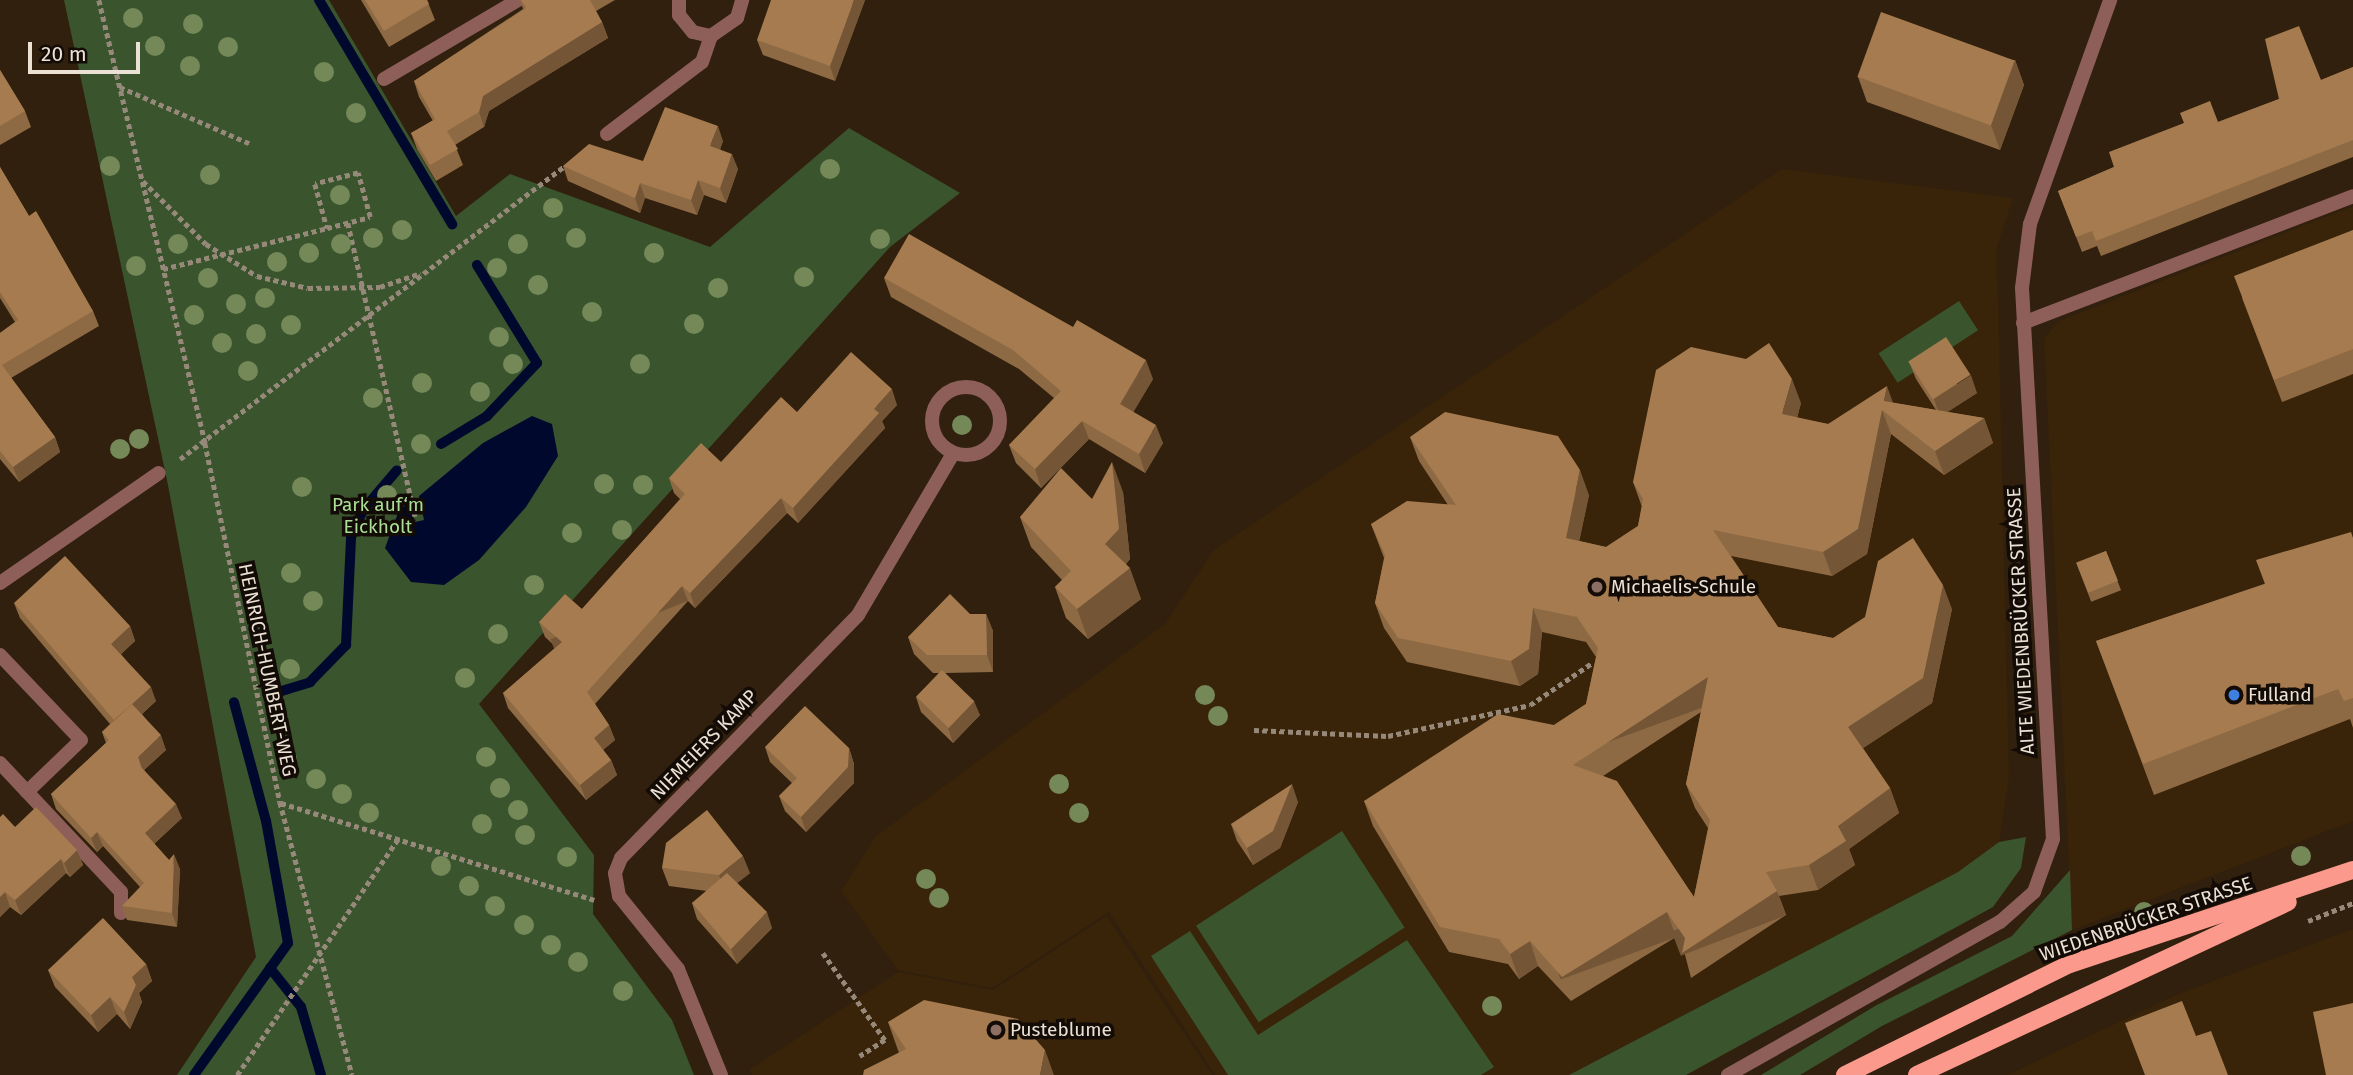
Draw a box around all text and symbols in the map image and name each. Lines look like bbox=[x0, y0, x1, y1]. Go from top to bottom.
scale bar bbox=[32, 28, 144, 72]
text: 20 m bbox=[41, 41, 87, 67]
street label: ALTE WIEDENBRÜCKER STRASSE bbox=[2003, 487, 2039, 755]
park label: Park auf‘m Eickholt bbox=[332, 494, 424, 538]
street label: HEINRICH-HUMBERT-WEG bbox=[233, 561, 301, 779]
place label: Michaelis-Schule bbox=[1611, 576, 1756, 598]
marker: Michaelis-Schule bbox=[1589, 579, 1605, 595]
place label: Fulland bbox=[2248, 684, 2312, 706]
street label: NIEMEIERS KAMP bbox=[646, 685, 762, 805]
marker: Fulland bbox=[2226, 687, 2242, 703]
street label: WIEDENBRÜCKER STRASSE bbox=[2037, 872, 2255, 966]
place label: Pusteblume bbox=[1010, 1019, 1112, 1041]
marker: Pusteblume bbox=[988, 1022, 1004, 1038]

